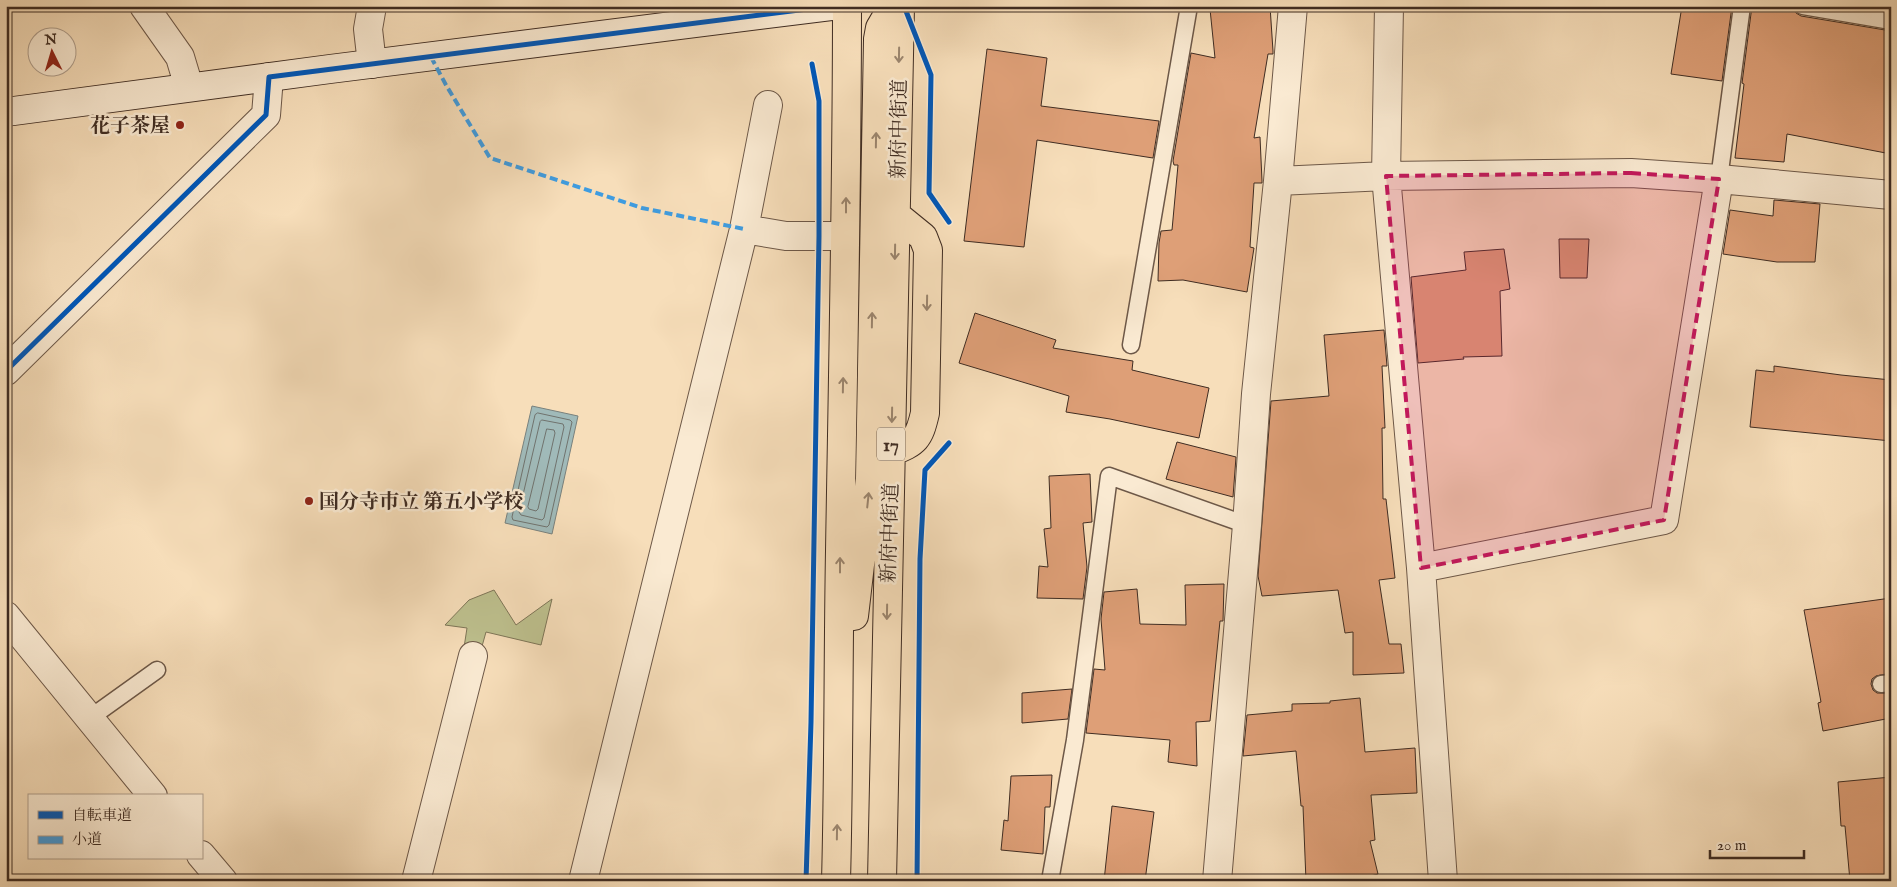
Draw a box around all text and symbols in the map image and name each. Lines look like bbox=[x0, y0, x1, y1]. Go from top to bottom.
north arrow bbox=[28, 28, 78, 78]
text: N bbox=[43, 31, 58, 50]
one-way arrow bbox=[894, 46, 904, 63]
street label: 新府中街道 bbox=[886, 79, 913, 179]
place label: 花子茶屋 bbox=[90, 114, 170, 139]
marker: 花子茶屋 bbox=[174, 119, 186, 131]
one-way arrow bbox=[871, 132, 881, 148]
one-way arrow bbox=[841, 197, 851, 213]
one-way arrow bbox=[890, 244, 900, 260]
one-way arrow bbox=[922, 294, 932, 310]
one-way arrow bbox=[867, 312, 877, 328]
one-way arrow bbox=[838, 377, 848, 393]
one-way arrow bbox=[887, 406, 897, 423]
road number: 17 bbox=[877, 428, 905, 460]
street label: 新府中街道 bbox=[876, 483, 905, 583]
place label: 国分寺市立 第五小学校 bbox=[319, 490, 523, 515]
one-way arrow bbox=[863, 492, 873, 508]
marker: 国分寺市立 第五小学校 bbox=[303, 495, 315, 507]
one-way arrow bbox=[835, 557, 845, 573]
one-way arrow bbox=[882, 604, 892, 620]
legend bbox=[28, 794, 202, 860]
text: 自転車道 bbox=[72, 806, 132, 825]
one-way arrow bbox=[832, 824, 842, 840]
scale bar bbox=[1710, 827, 1803, 859]
text: 小道 bbox=[72, 830, 102, 849]
text: 20 m bbox=[1717, 836, 1747, 855]

